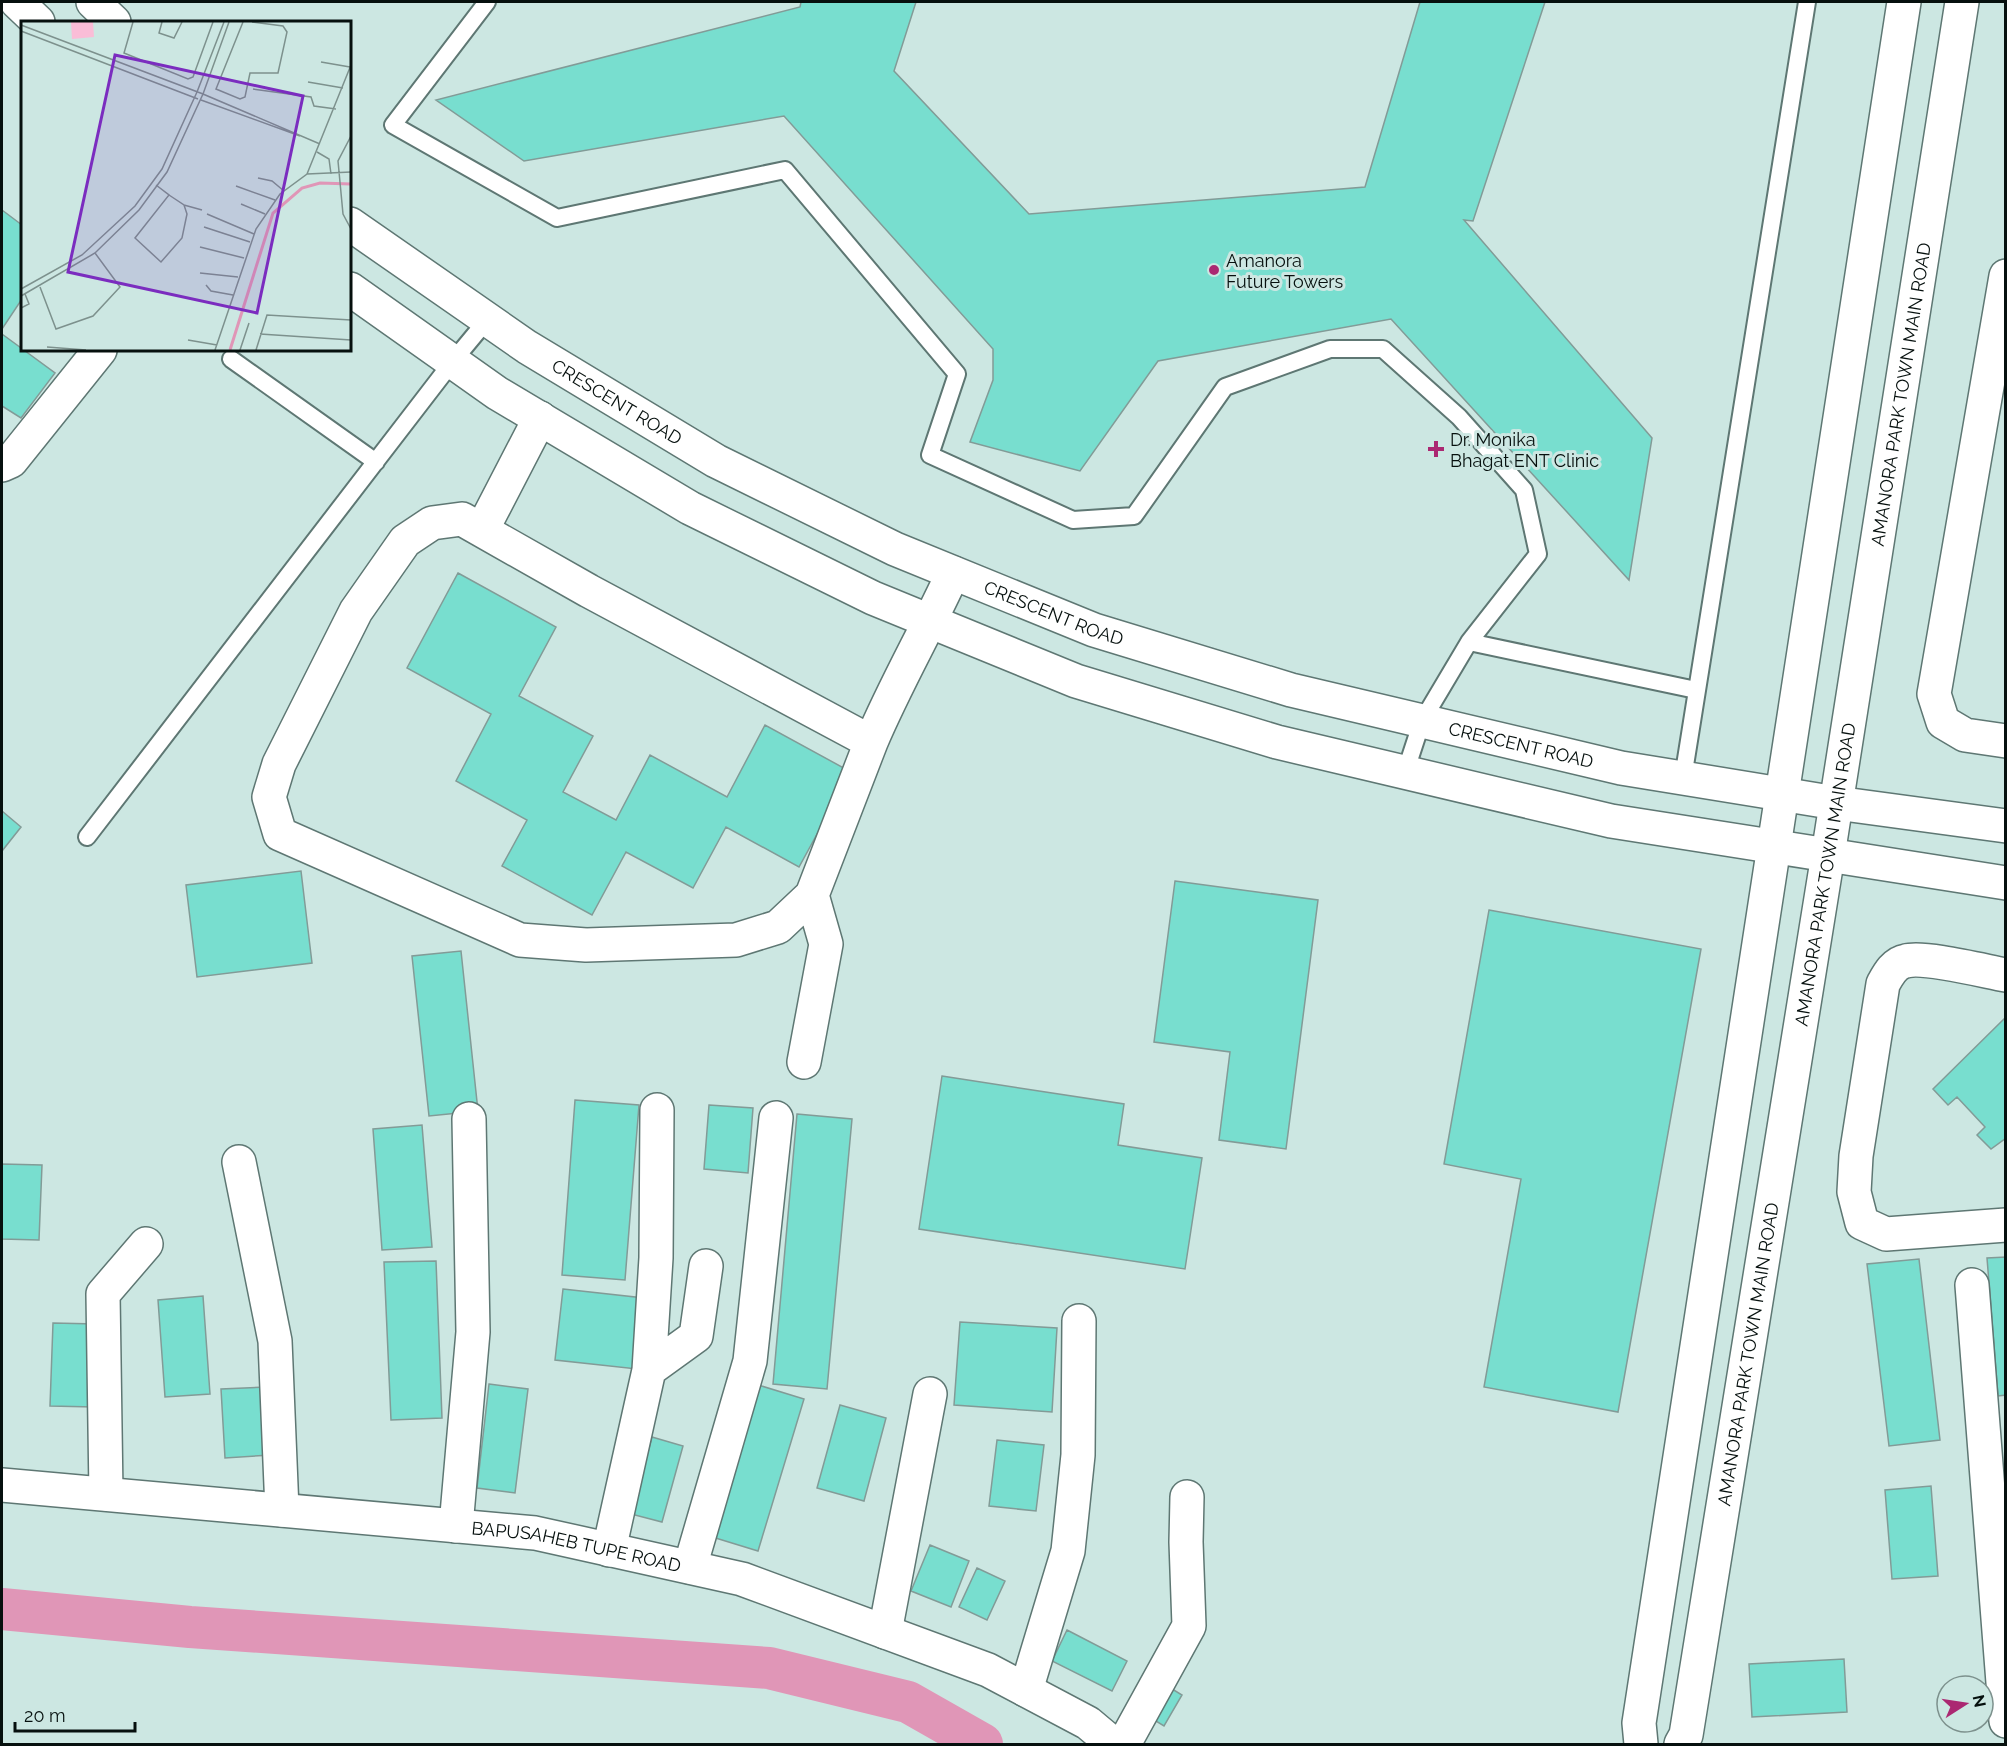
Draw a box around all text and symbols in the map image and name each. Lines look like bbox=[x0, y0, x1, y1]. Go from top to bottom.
inset map bbox=[21, 21, 351, 351]
street label: AMANORA PARK TOWN MAIN ROAD bbox=[1866, 241, 1935, 548]
place label: Amanora Future Towers bbox=[1226, 250, 1344, 292]
marker: Amanora Future Towers bbox=[1207, 263, 1221, 277]
street label: CRESCENT ROAD bbox=[548, 354, 686, 449]
place label: Dr. Monika Bhagat ENT Clinic bbox=[1450, 429, 1599, 471]
marker: Dr. Monika Bhagat ENT Clinic bbox=[1427, 440, 1445, 458]
street label: CRESCENT ROAD bbox=[981, 576, 1126, 649]
street label: CRESCENT ROAD bbox=[1447, 717, 1596, 772]
street label: AMANORA PARK TOWN MAIN ROAD bbox=[1790, 721, 1859, 1028]
street label: AMANORA PARK TOWN MAIN ROAD bbox=[1713, 1201, 1782, 1507]
street label: BAPUSAHEB TUPE ROAD bbox=[471, 1517, 683, 1576]
north arrow bbox=[1935, 1674, 1995, 1734]
text: N bbox=[1969, 1693, 1990, 1709]
scale bar bbox=[15, 1695, 135, 1733]
text: 20 m bbox=[24, 1705, 66, 1726]

